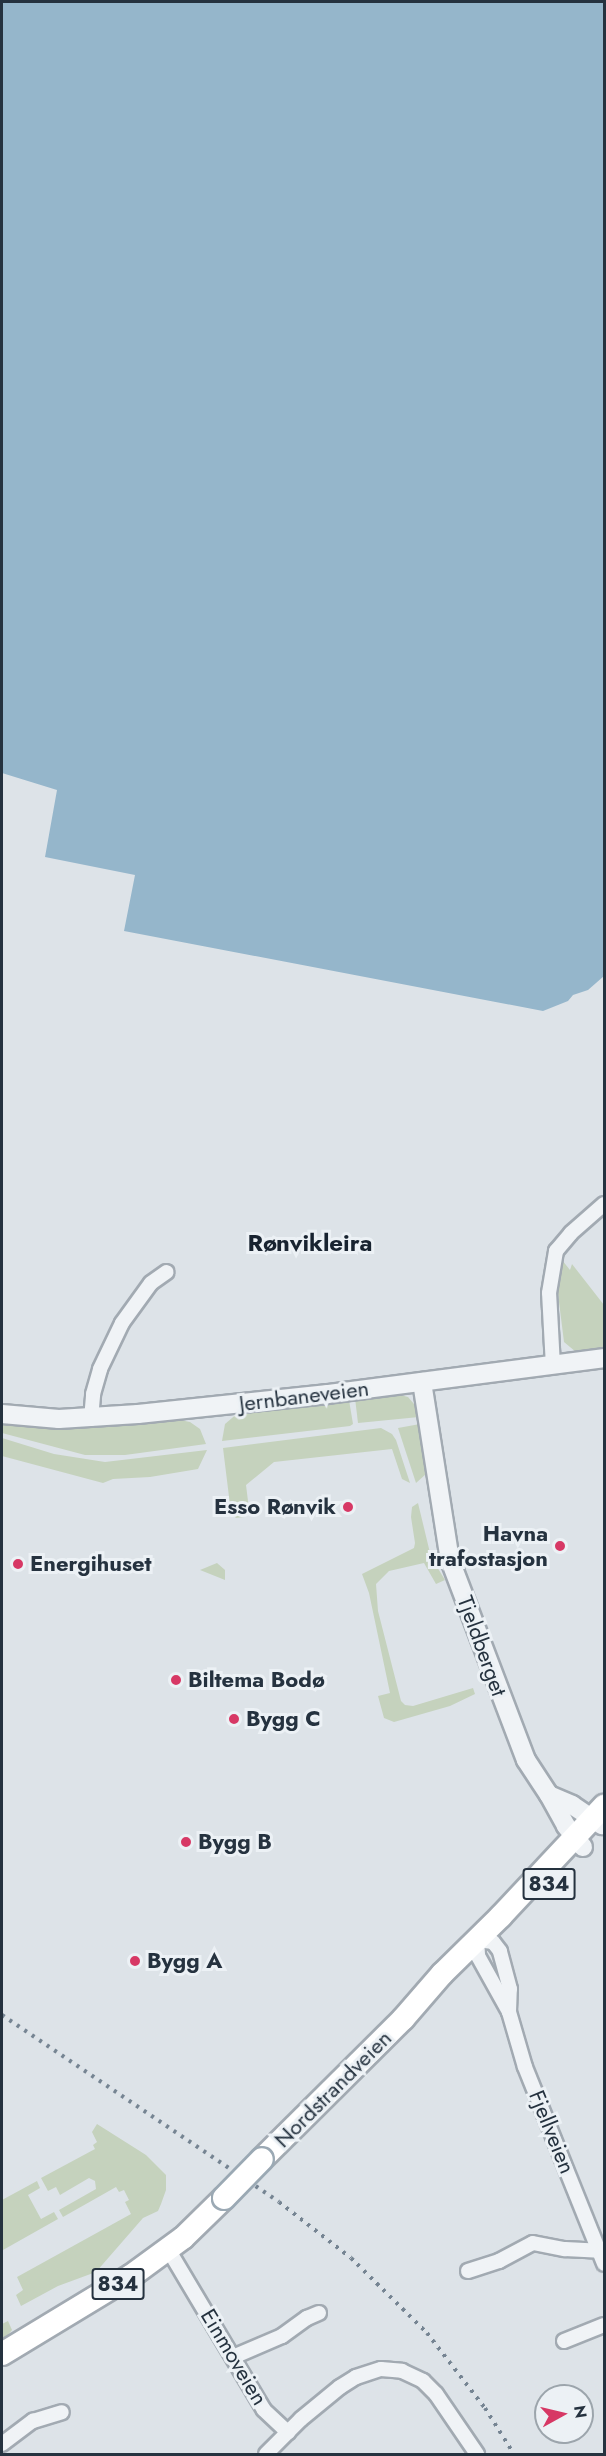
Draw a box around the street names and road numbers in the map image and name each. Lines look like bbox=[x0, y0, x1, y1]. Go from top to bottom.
street label: Jernbaneveien bbox=[238, 1375, 370, 1417]
street label: Tjeldberget bbox=[452, 1592, 512, 1700]
road number: 834 bbox=[522, 1866, 576, 1902]
street label: Nordstrandveien bbox=[269, 2025, 397, 2153]
street label: Fjellveien bbox=[523, 2087, 581, 2177]
road number: 834 bbox=[91, 2266, 145, 2302]
street label: Einmoveien bbox=[195, 2304, 273, 2410]

